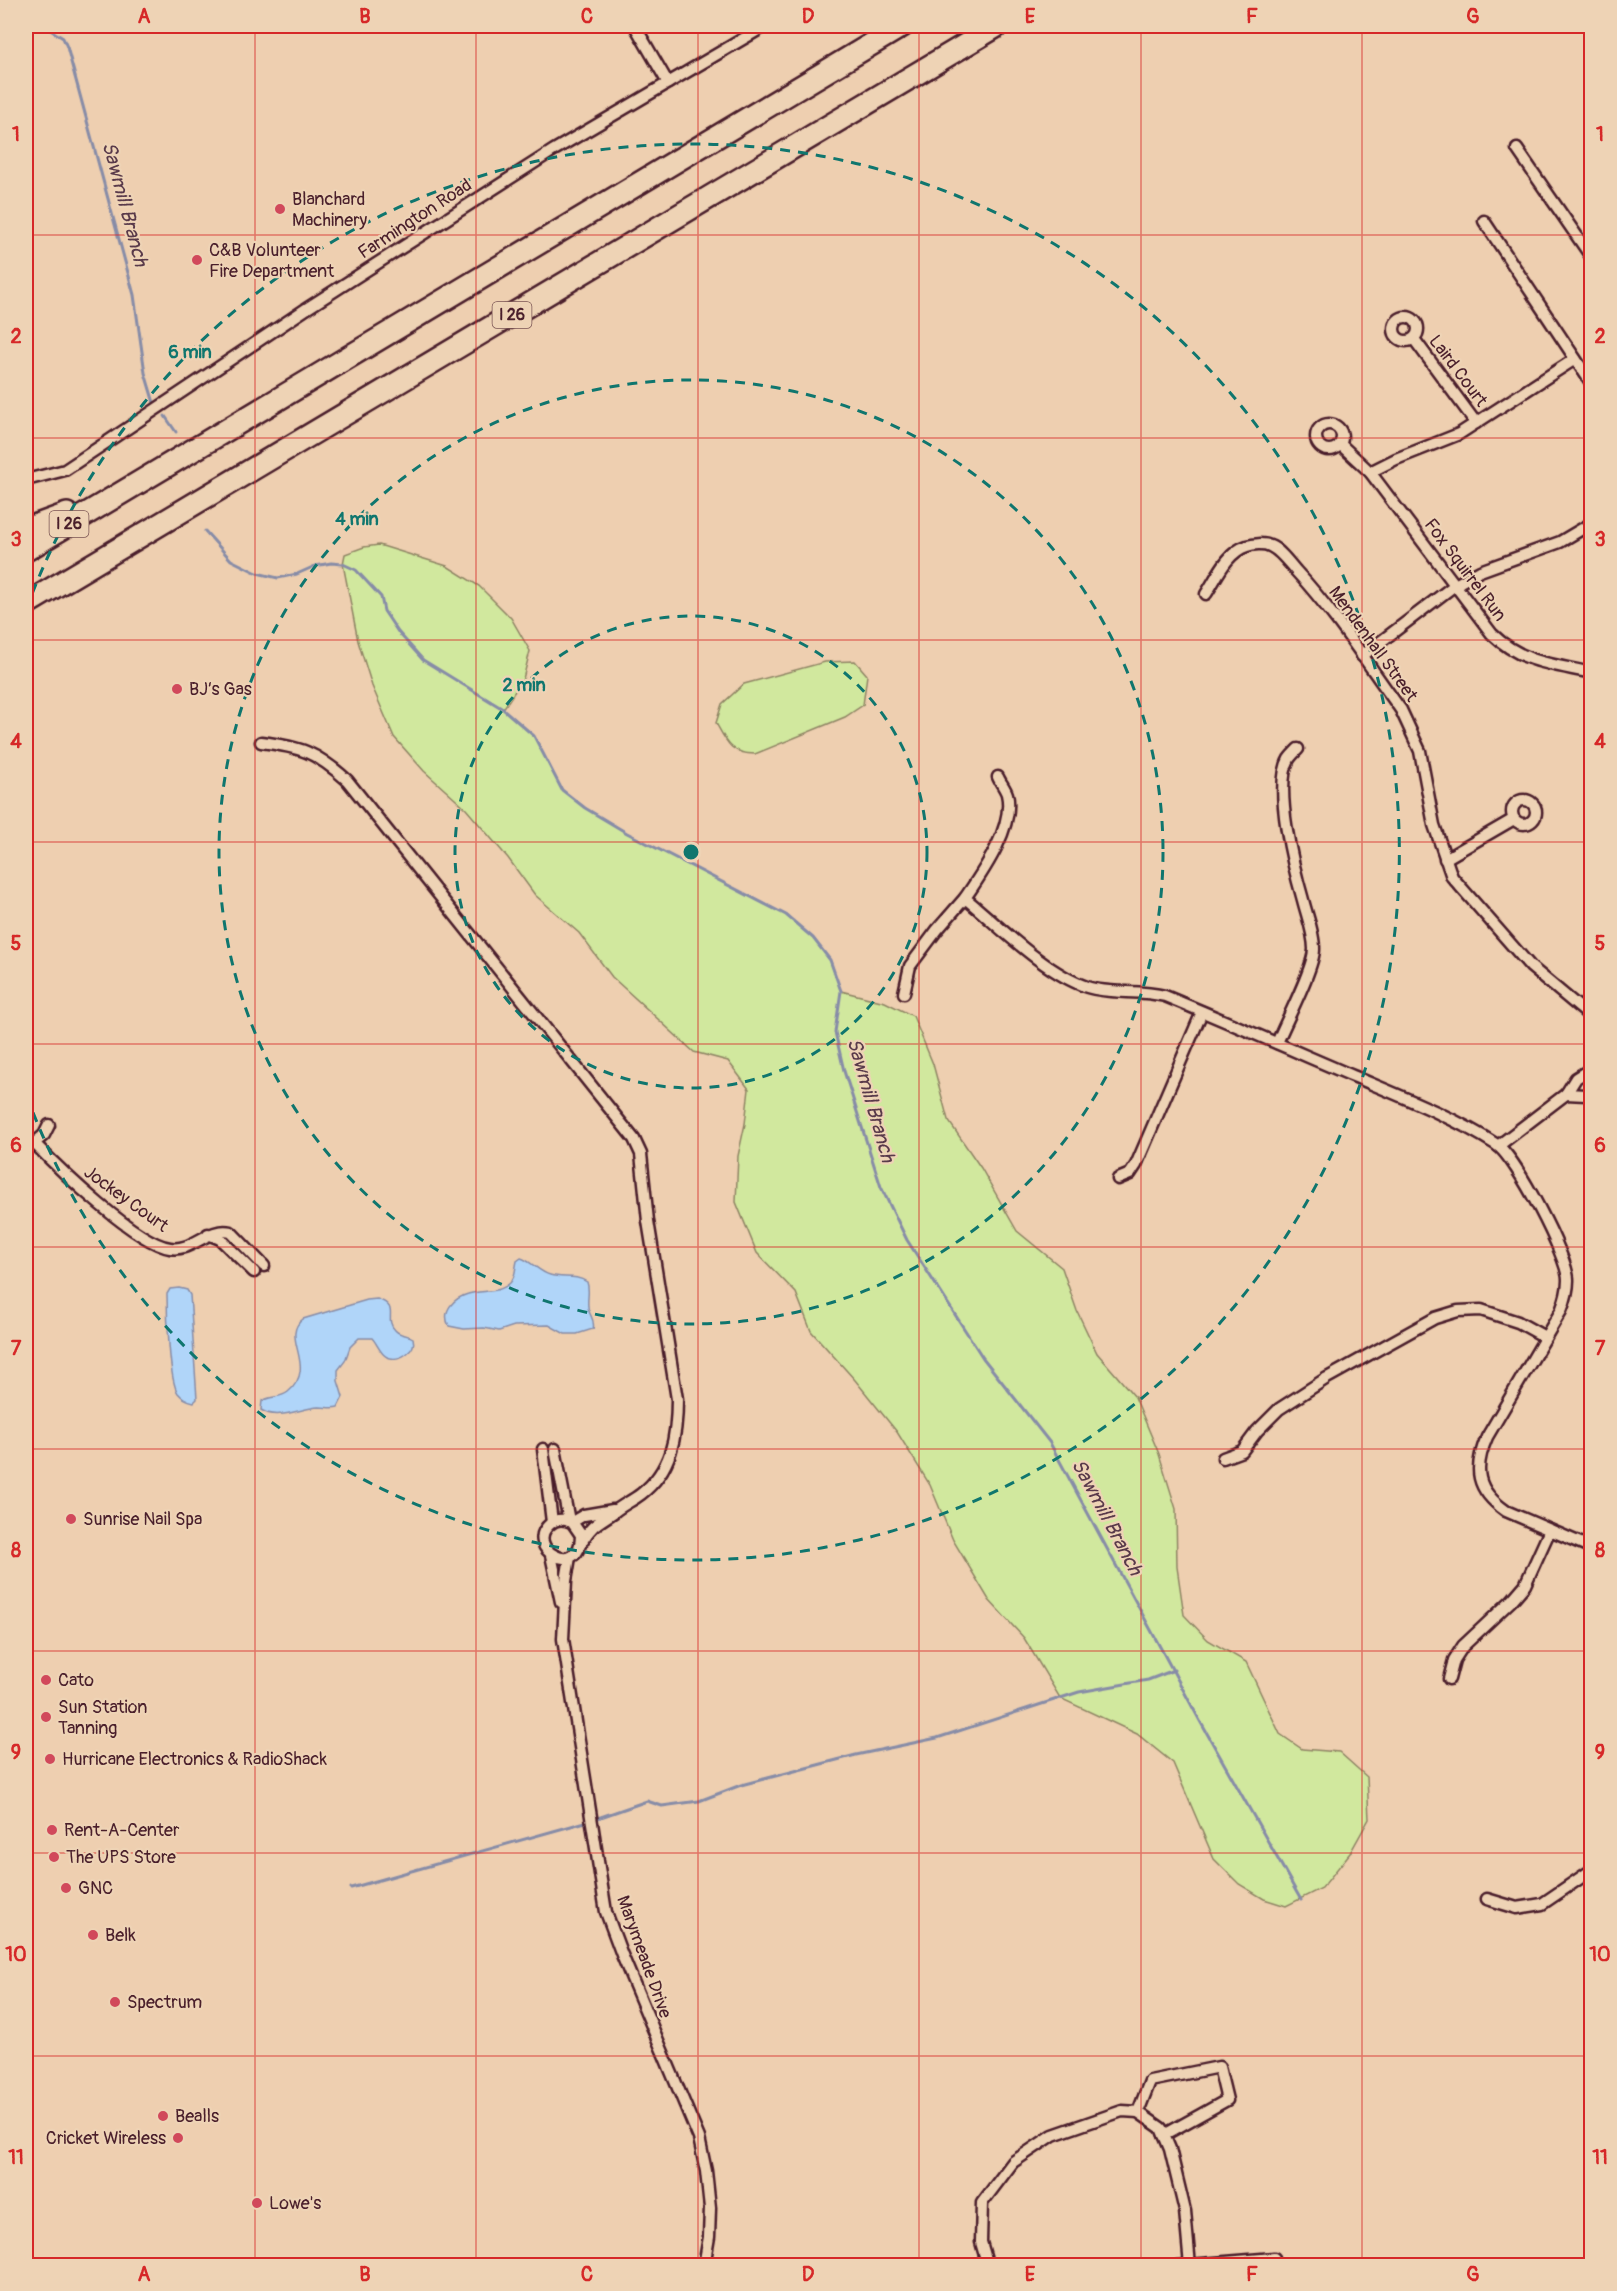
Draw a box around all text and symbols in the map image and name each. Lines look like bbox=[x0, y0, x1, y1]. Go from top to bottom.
text: A bbox=[138, 4, 151, 29]
text: B bbox=[359, 4, 371, 29]
text: C bbox=[581, 4, 593, 29]
text: D bbox=[802, 4, 815, 29]
text: E bbox=[1025, 4, 1036, 29]
text: F bbox=[1246, 4, 1258, 29]
text: G bbox=[1466, 4, 1480, 29]
text: 1 bbox=[12, 122, 20, 147]
text: 1 bbox=[1596, 122, 1604, 147]
water label: Sawmill Branch bbox=[96, 139, 154, 270]
street label: Farmington Road bbox=[354, 174, 476, 264]
place label: Blanchard Machinery bbox=[292, 188, 368, 232]
marker: Blanchard Machinery bbox=[273, 202, 287, 216]
place label: C&B Volunteer Fire Department bbox=[209, 239, 335, 283]
marker: C&B Volunteer Fire Department bbox=[190, 253, 204, 267]
road number: I 26 bbox=[492, 302, 532, 328]
text: 2 bbox=[10, 324, 22, 349]
text: 2 bbox=[1594, 324, 1606, 349]
street label: Laird Court bbox=[1424, 331, 1493, 412]
text: 6 min bbox=[168, 341, 212, 364]
text: 4 min bbox=[335, 508, 379, 531]
road number: I 26 bbox=[50, 511, 88, 537]
street label: Fox Squirrel Run bbox=[1419, 514, 1511, 626]
text: 3 bbox=[10, 527, 22, 552]
text: 3 bbox=[1594, 527, 1606, 552]
street label: Mendenhall Street bbox=[1323, 582, 1423, 707]
text: 2 min bbox=[502, 674, 546, 697]
place label: BJ’s Gas bbox=[189, 678, 252, 701]
marker: BJ’s Gas bbox=[170, 682, 184, 696]
text: 4 bbox=[10, 729, 22, 754]
text: 4 bbox=[1594, 729, 1606, 754]
centre of rings bbox=[681, 842, 701, 862]
text: 5 bbox=[11, 931, 22, 956]
text: 5 bbox=[1595, 931, 1606, 956]
water label: Sawmill Branch bbox=[841, 1035, 901, 1166]
text: 6 bbox=[10, 1133, 22, 1158]
text: 6 bbox=[1594, 1133, 1606, 1158]
street label: Jockey Court bbox=[79, 1161, 173, 1238]
text: 7 bbox=[11, 1336, 22, 1361]
text: 7 bbox=[1595, 1336, 1606, 1361]
water label: Sawmill Branch bbox=[1066, 1455, 1149, 1581]
place label: Sunrise Nail Spa bbox=[83, 1508, 202, 1531]
marker: Sunrise Nail Spa bbox=[64, 1512, 78, 1526]
text: 8 bbox=[11, 1538, 21, 1563]
text: 8 bbox=[1595, 1538, 1605, 1563]
place label: Cato bbox=[58, 1669, 94, 1692]
marker: Cato bbox=[39, 1673, 53, 1687]
place label: Sun Station Tanning bbox=[58, 1696, 147, 1740]
marker: Sun Station Tanning bbox=[39, 1710, 53, 1724]
text: 9 bbox=[11, 1740, 21, 1765]
text: 9 bbox=[1595, 1740, 1605, 1765]
place label: Hurricane Electronics & RadioShack bbox=[62, 1748, 328, 1771]
marker: Hurricane Electronics & RadioShack bbox=[43, 1752, 57, 1766]
place label: Rent-A-Center bbox=[64, 1819, 180, 1842]
marker: Rent-A-Center bbox=[45, 1823, 59, 1837]
place label: The UPS Store bbox=[66, 1846, 176, 1869]
marker: The UPS Store bbox=[47, 1850, 61, 1864]
place label: GNC bbox=[78, 1877, 113, 1900]
marker: GNC bbox=[59, 1881, 73, 1895]
street label: Marymeade Drive bbox=[611, 1893, 677, 2022]
place label: Belk bbox=[105, 1924, 136, 1947]
marker: Belk bbox=[86, 1928, 100, 1942]
text: 10 bbox=[5, 1942, 27, 1967]
text: 10 bbox=[1589, 1942, 1611, 1967]
place label: Spectrum bbox=[127, 1991, 202, 2014]
marker: Spectrum bbox=[108, 1995, 122, 2009]
place label: Bealls bbox=[175, 2105, 219, 2128]
marker: Bealls bbox=[156, 2109, 170, 2123]
place label: Cricket Wireless bbox=[46, 2127, 166, 2150]
marker: Cricket Wireless bbox=[171, 2131, 185, 2145]
text: 11 bbox=[8, 2145, 24, 2170]
text: 11 bbox=[1592, 2145, 1608, 2170]
place label: Lowe's bbox=[269, 2192, 321, 2215]
marker: Lowe's bbox=[250, 2196, 264, 2210]
text: A bbox=[138, 2262, 151, 2287]
text: B bbox=[359, 2262, 371, 2287]
text: C bbox=[581, 2262, 593, 2287]
text: D bbox=[802, 2262, 815, 2287]
text: E bbox=[1025, 2262, 1036, 2287]
text: F bbox=[1246, 2262, 1258, 2287]
text: G bbox=[1466, 2262, 1480, 2287]

